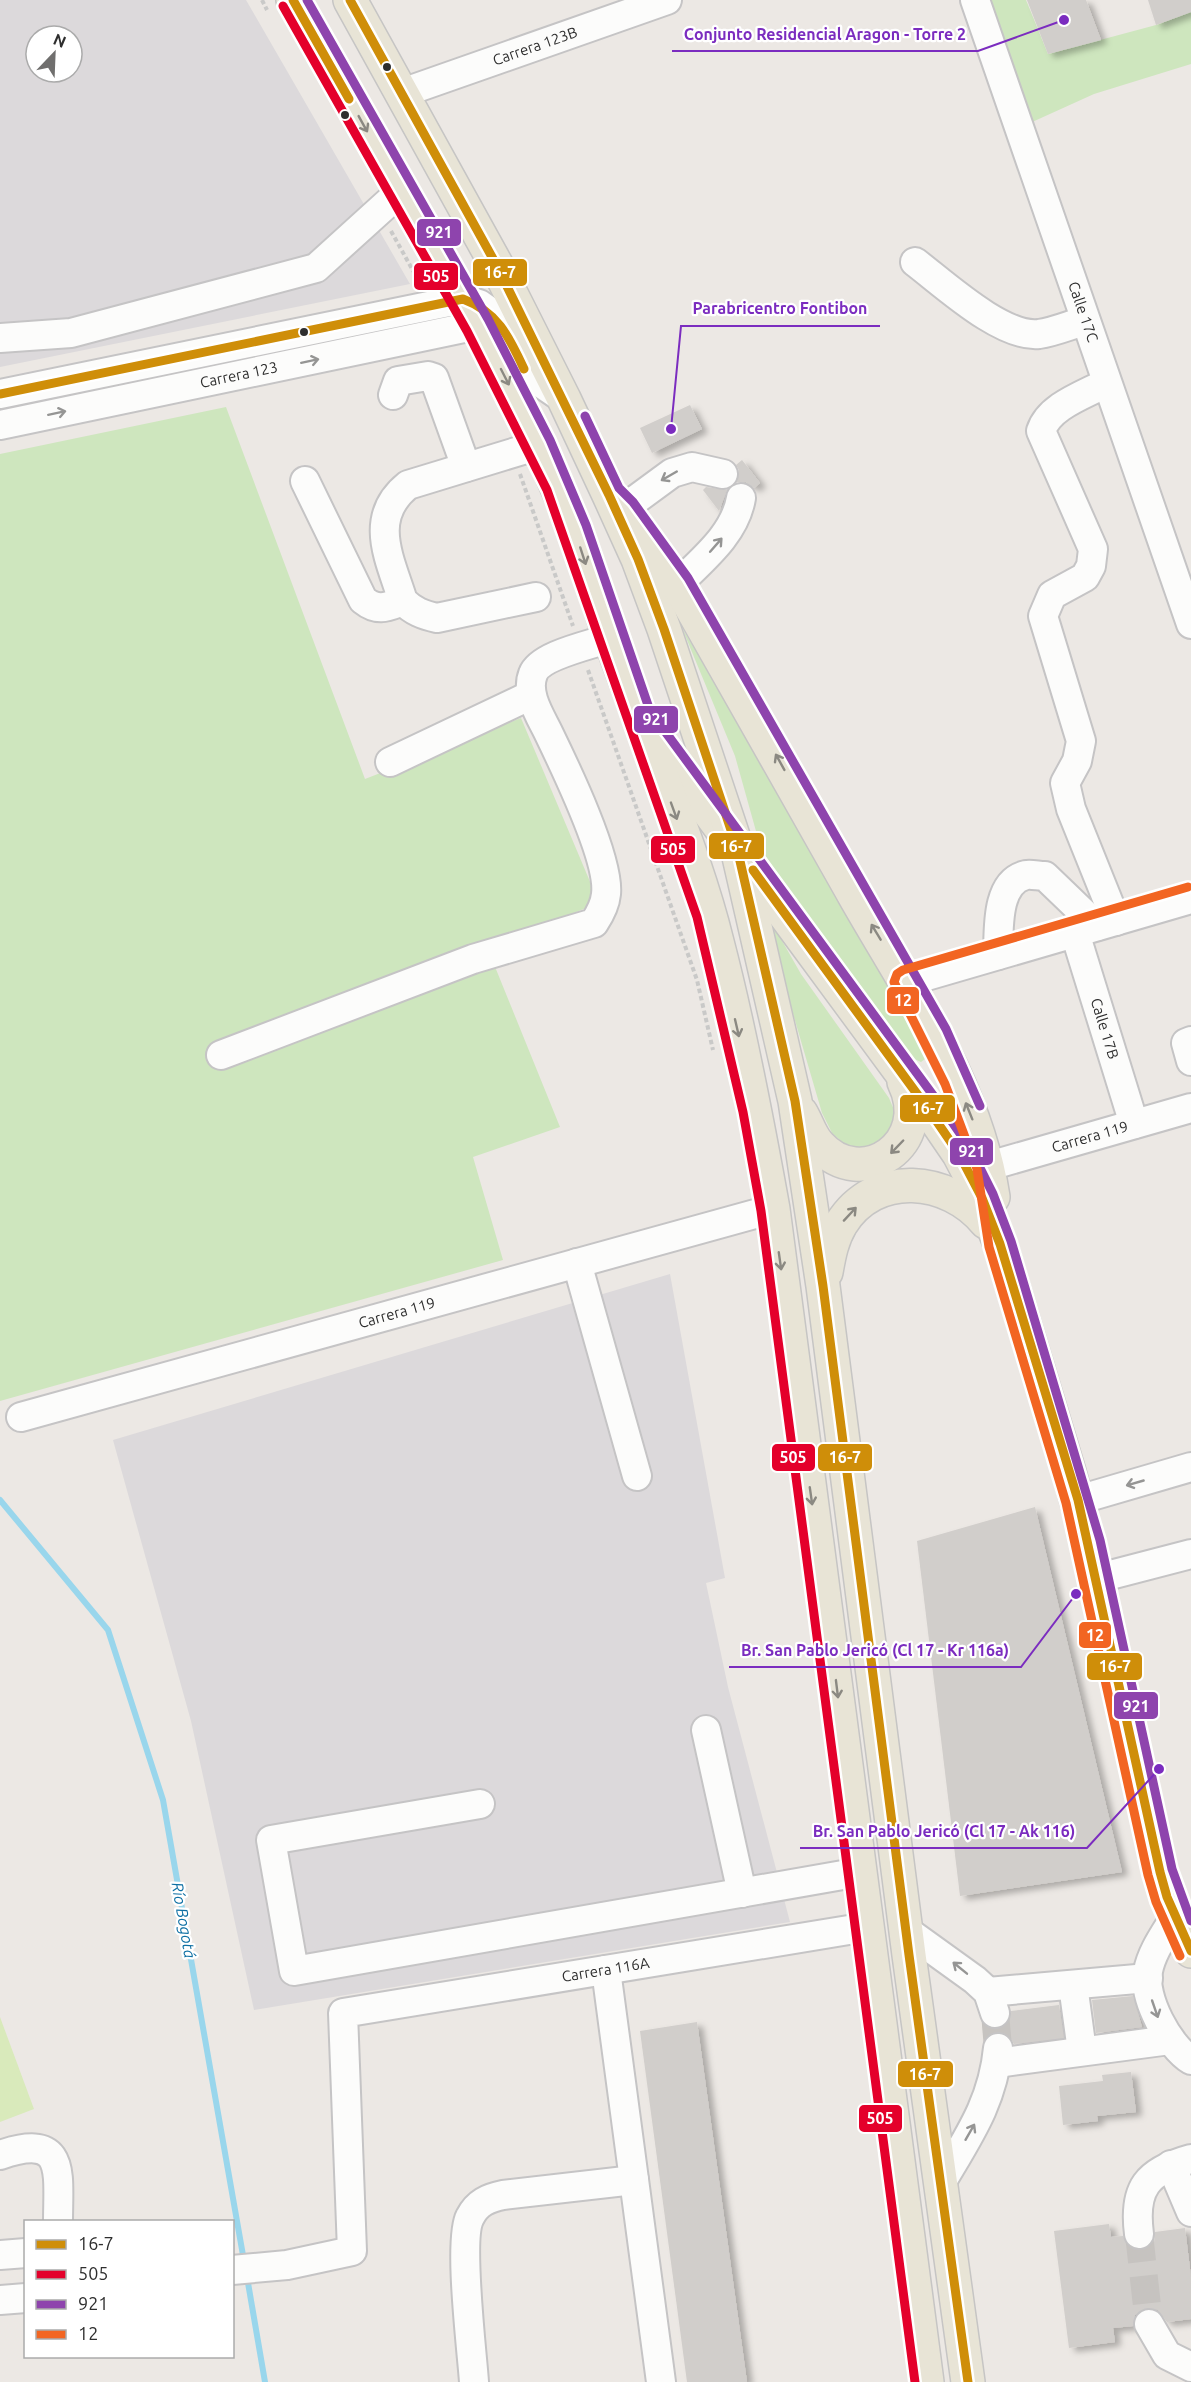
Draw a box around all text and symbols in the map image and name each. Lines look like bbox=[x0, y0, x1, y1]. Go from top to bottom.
callout: Conjunto Residencial Aragon - Torre 2 bbox=[672, 17, 978, 51]
street label: Carrera 123B bbox=[490, 23, 579, 68]
north arrow bbox=[24, 24, 84, 84]
text: Conjunto Residencial Aragon - Torre 2 bbox=[684, 25, 966, 43]
text: N bbox=[51, 30, 69, 51]
unlabelled marker bbox=[381, 61, 393, 73]
unlabelled marker bbox=[339, 109, 351, 121]
one-way arrow bbox=[357, 115, 369, 132]
line badge: 921 bbox=[416, 218, 462, 247]
text: 921 bbox=[425, 223, 453, 241]
line badge: 16-7 bbox=[472, 258, 528, 287]
line badge: 505 bbox=[413, 262, 459, 291]
text: 16-7 bbox=[484, 263, 516, 281]
text: 505 bbox=[422, 267, 450, 285]
street label: Calle 17C bbox=[1065, 279, 1102, 344]
callout: Parabricentro Fontibon bbox=[681, 292, 880, 326]
text: Parabricentro Fontibon bbox=[693, 299, 867, 317]
unlabelled marker bbox=[298, 326, 310, 338]
one-way arrow bbox=[300, 354, 319, 366]
street label: Carrera 123 bbox=[198, 358, 279, 391]
one-way arrow bbox=[499, 368, 511, 386]
one-way arrow bbox=[48, 407, 67, 419]
one-way arrow bbox=[661, 471, 678, 483]
one-way arrow bbox=[709, 538, 723, 553]
one-way arrow bbox=[578, 546, 589, 565]
line badge: 921 bbox=[633, 705, 679, 734]
text: 921 bbox=[642, 710, 670, 728]
one-way arrow bbox=[774, 754, 786, 771]
one-way arrow bbox=[670, 802, 681, 820]
line badge: 16-7 bbox=[708, 832, 765, 860]
line badge: 505 bbox=[650, 835, 696, 864]
text: 16-7 bbox=[720, 837, 752, 855]
text: 505 bbox=[659, 840, 687, 858]
one-way arrow bbox=[870, 924, 882, 941]
line badge: 12 bbox=[886, 986, 920, 1015]
text: 12 bbox=[894, 991, 912, 1009]
street label: Calle 17B bbox=[1088, 996, 1122, 1061]
one-way arrow bbox=[732, 1018, 743, 1038]
line badge: 16-7 bbox=[899, 1094, 956, 1123]
text: 16-7 bbox=[912, 1099, 944, 1117]
one-way arrow bbox=[963, 1102, 974, 1121]
street label: Carrera 119 bbox=[1050, 1117, 1130, 1156]
line badge: 921 bbox=[949, 1137, 994, 1166]
one-way arrow bbox=[890, 1139, 904, 1154]
text: 921 bbox=[958, 1142, 986, 1160]
one-way arrow bbox=[843, 1206, 858, 1221]
one-way arrow bbox=[774, 1251, 785, 1271]
street label: Carrera 119 bbox=[357, 1294, 437, 1331]
line badge: 505 bbox=[771, 1443, 816, 1472]
line badge: 16-7 bbox=[817, 1443, 873, 1472]
text: 505 bbox=[779, 1448, 807, 1466]
text: 16-7 bbox=[829, 1448, 861, 1466]
one-way arrow bbox=[1126, 1478, 1145, 1489]
one-way arrow bbox=[806, 1486, 817, 1506]
line badge: 12 bbox=[1078, 1621, 1112, 1649]
text: 12 bbox=[1086, 1626, 1104, 1644]
callout: Br. San Pablo Jericó (Cl 17 - Kr 116a) bbox=[729, 1633, 1021, 1667]
text: Br. San Pablo Jericó (Cl 17 - Kr 116a) bbox=[741, 1641, 1009, 1660]
line badge: 16-7 bbox=[1086, 1652, 1143, 1681]
text: 16-7 bbox=[1099, 1657, 1131, 1675]
one-way arrow bbox=[831, 1679, 842, 1699]
line badge: 921 bbox=[1113, 1691, 1159, 1720]
text: 921 bbox=[1122, 1697, 1150, 1715]
callout: Br. San Pablo Jericó (Cl 17 - Ak 116) bbox=[800, 1814, 1087, 1848]
text: Br. San Pablo Jericó (Cl 17 - Ak 116) bbox=[813, 1822, 1075, 1841]
water label: Río Bogotá bbox=[168, 1881, 200, 1960]
street label: Carrera 116A bbox=[560, 1954, 651, 1985]
one-way arrow bbox=[953, 1962, 969, 1975]
one-way arrow bbox=[1151, 1999, 1162, 2018]
line badge: 16-7 bbox=[897, 2060, 954, 2088]
text: 16-7 bbox=[909, 2065, 941, 2083]
line badge: 505 bbox=[858, 2104, 903, 2133]
text: 505 bbox=[866, 2109, 894, 2127]
one-way arrow bbox=[965, 2124, 977, 2141]
legend bbox=[24, 2220, 234, 2358]
text: 16-7 bbox=[78, 2233, 114, 2253]
text: 505 bbox=[78, 2263, 108, 2283]
text: 921 bbox=[78, 2293, 108, 2313]
text: 12 bbox=[78, 2323, 98, 2343]

